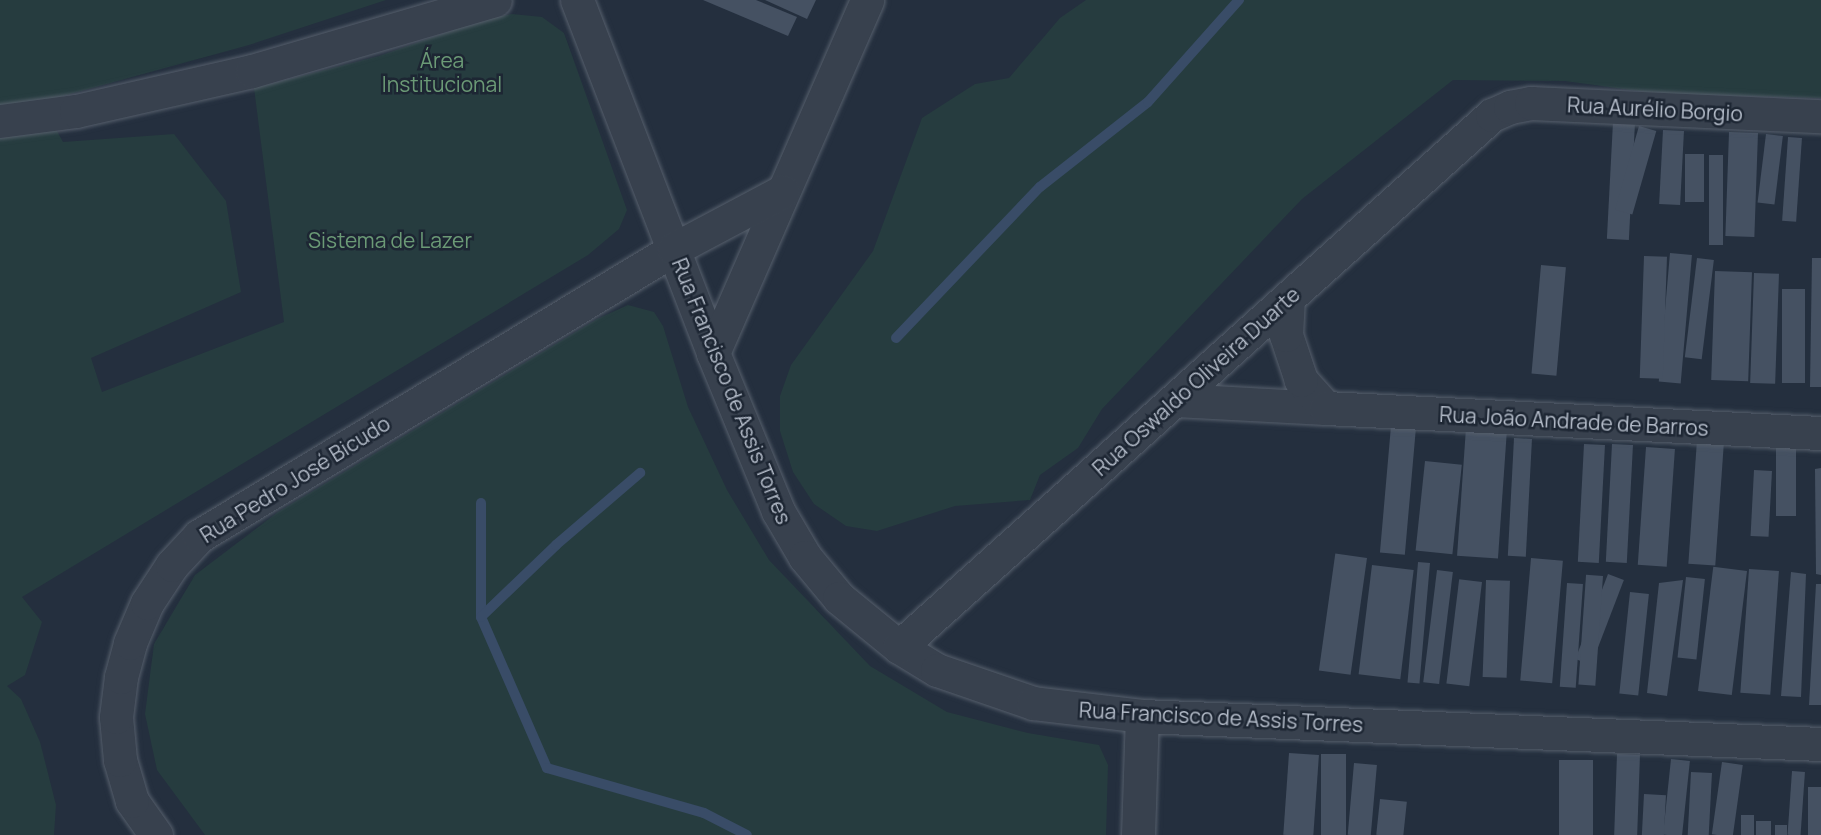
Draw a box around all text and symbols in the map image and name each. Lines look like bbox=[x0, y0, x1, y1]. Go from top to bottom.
park label: Área Institucional bbox=[382, 47, 502, 97]
street label: Rua Aurélio Borgio bbox=[1567, 92, 1743, 126]
park label: Sistema de Lazer bbox=[308, 227, 472, 253]
street label: Rua Francisco de Assis Torres bbox=[667, 254, 797, 528]
street label: Rua Oswaldo Oliveira Duarte bbox=[1087, 281, 1305, 481]
street label: Rua João Andrade de Barros bbox=[1439, 401, 1709, 441]
street label: Rua Pedro José Bicudo bbox=[195, 410, 395, 548]
street label: Rua Francisco de Assis Torres bbox=[1078, 697, 1364, 737]

